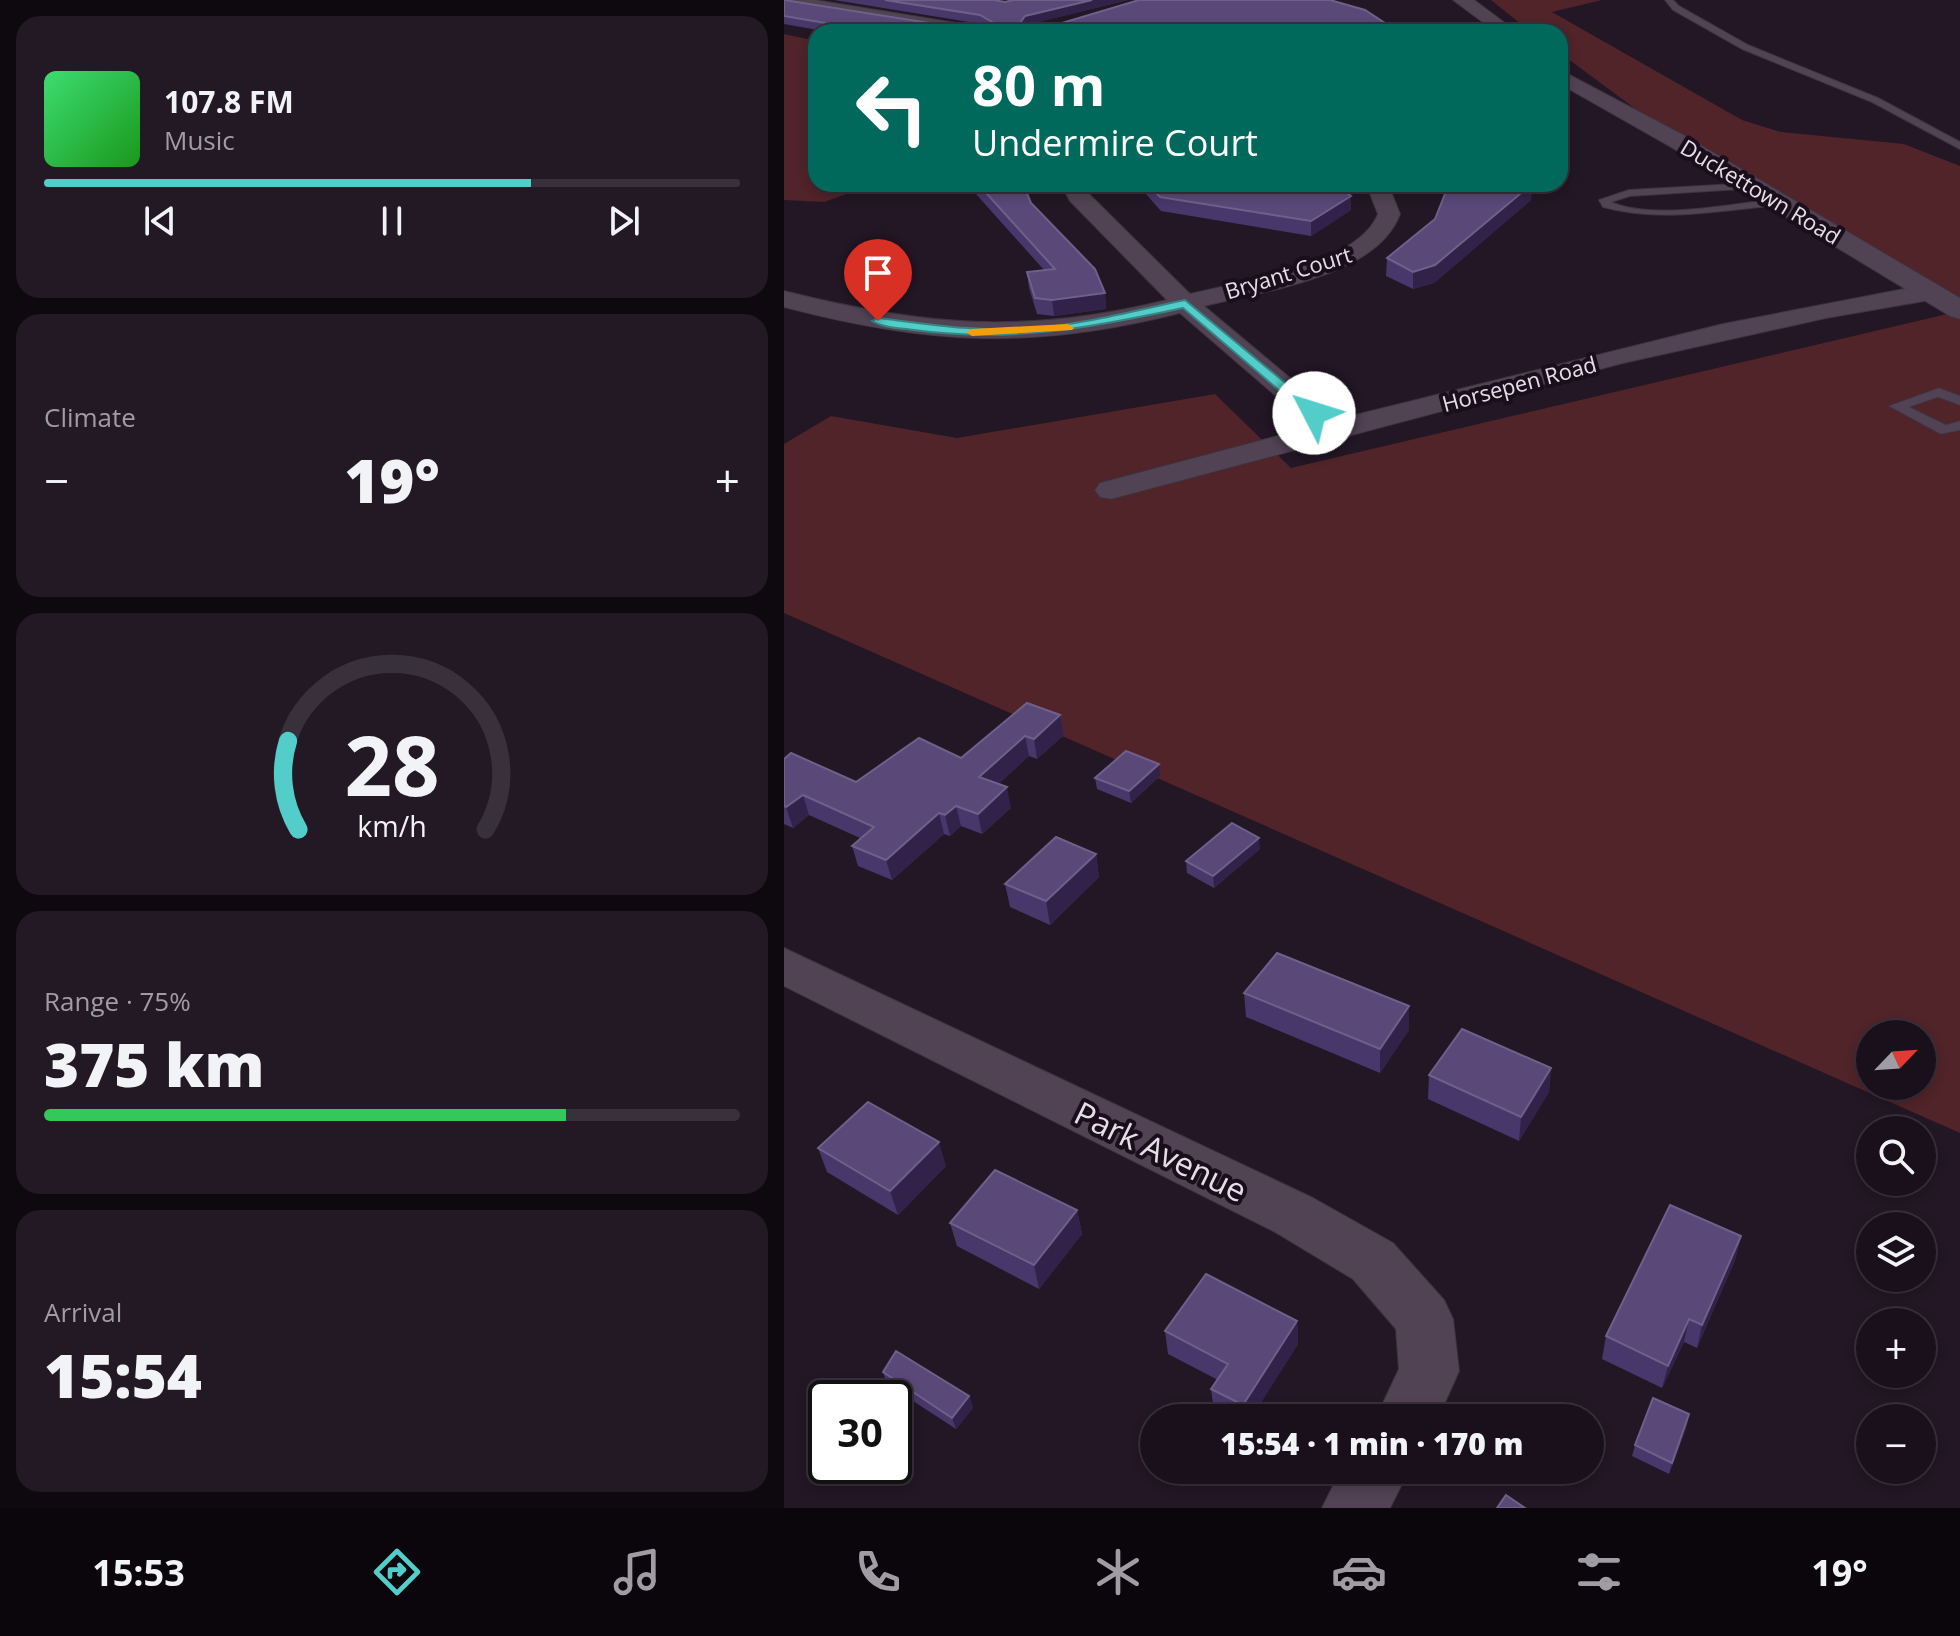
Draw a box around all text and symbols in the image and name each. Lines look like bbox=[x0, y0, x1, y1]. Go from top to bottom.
text: 80 m bbox=[972, 46, 1106, 122]
icon: left bbox=[840, 56, 944, 160]
text: 107.8 FM bbox=[164, 81, 294, 122]
text: Undermire Court bbox=[972, 118, 1258, 167]
text: Music bbox=[164, 122, 235, 158]
street label: Duckettown Road bbox=[1675, 131, 1847, 251]
icon: previous bbox=[138, 199, 182, 243]
icon: pause bbox=[370, 199, 414, 243]
icon: next bbox=[602, 199, 646, 243]
street label: Bryant Court bbox=[1221, 238, 1355, 305]
pin bbox=[844, 239, 912, 321]
icon: arrive bbox=[856, 251, 900, 295]
street label: Horsepen Road bbox=[1438, 348, 1600, 418]
position arrow bbox=[1272, 371, 1356, 455]
text: Climate bbox=[44, 399, 136, 435]
text: 19° bbox=[344, 439, 440, 521]
text: − bbox=[44, 450, 69, 510]
text: + bbox=[715, 450, 740, 510]
text: 28 bbox=[344, 707, 440, 820]
text: km/h bbox=[357, 806, 427, 845]
text: Range · 75% bbox=[44, 983, 191, 1019]
north arrow bbox=[1856, 1020, 1936, 1100]
map controls bbox=[1856, 1020, 1936, 1484]
text: 375 km bbox=[44, 1023, 265, 1105]
street label: Park Avenue bbox=[1068, 1091, 1254, 1211]
button: search bbox=[1856, 1116, 1936, 1196]
button: layers bbox=[1856, 1212, 1936, 1292]
text: Arrival bbox=[44, 1294, 122, 1330]
button: + bbox=[1856, 1308, 1936, 1388]
text: 15:54 bbox=[44, 1334, 202, 1416]
speed limit sign: 30 bbox=[808, 1380, 912, 1484]
button: − bbox=[1856, 1404, 1936, 1484]
text: 15:54 · 1 min · 170 m bbox=[1220, 1423, 1524, 1464]
icon: directions bbox=[369, 1544, 425, 1600]
icon: music bbox=[609, 1544, 665, 1600]
icon: phone bbox=[850, 1544, 906, 1600]
icon: climate bbox=[1090, 1544, 1146, 1600]
icon: car bbox=[1331, 1544, 1387, 1600]
icon: filters bbox=[1571, 1544, 1627, 1600]
text: 15:53 bbox=[92, 1548, 185, 1597]
text: 19° bbox=[1811, 1548, 1868, 1597]

